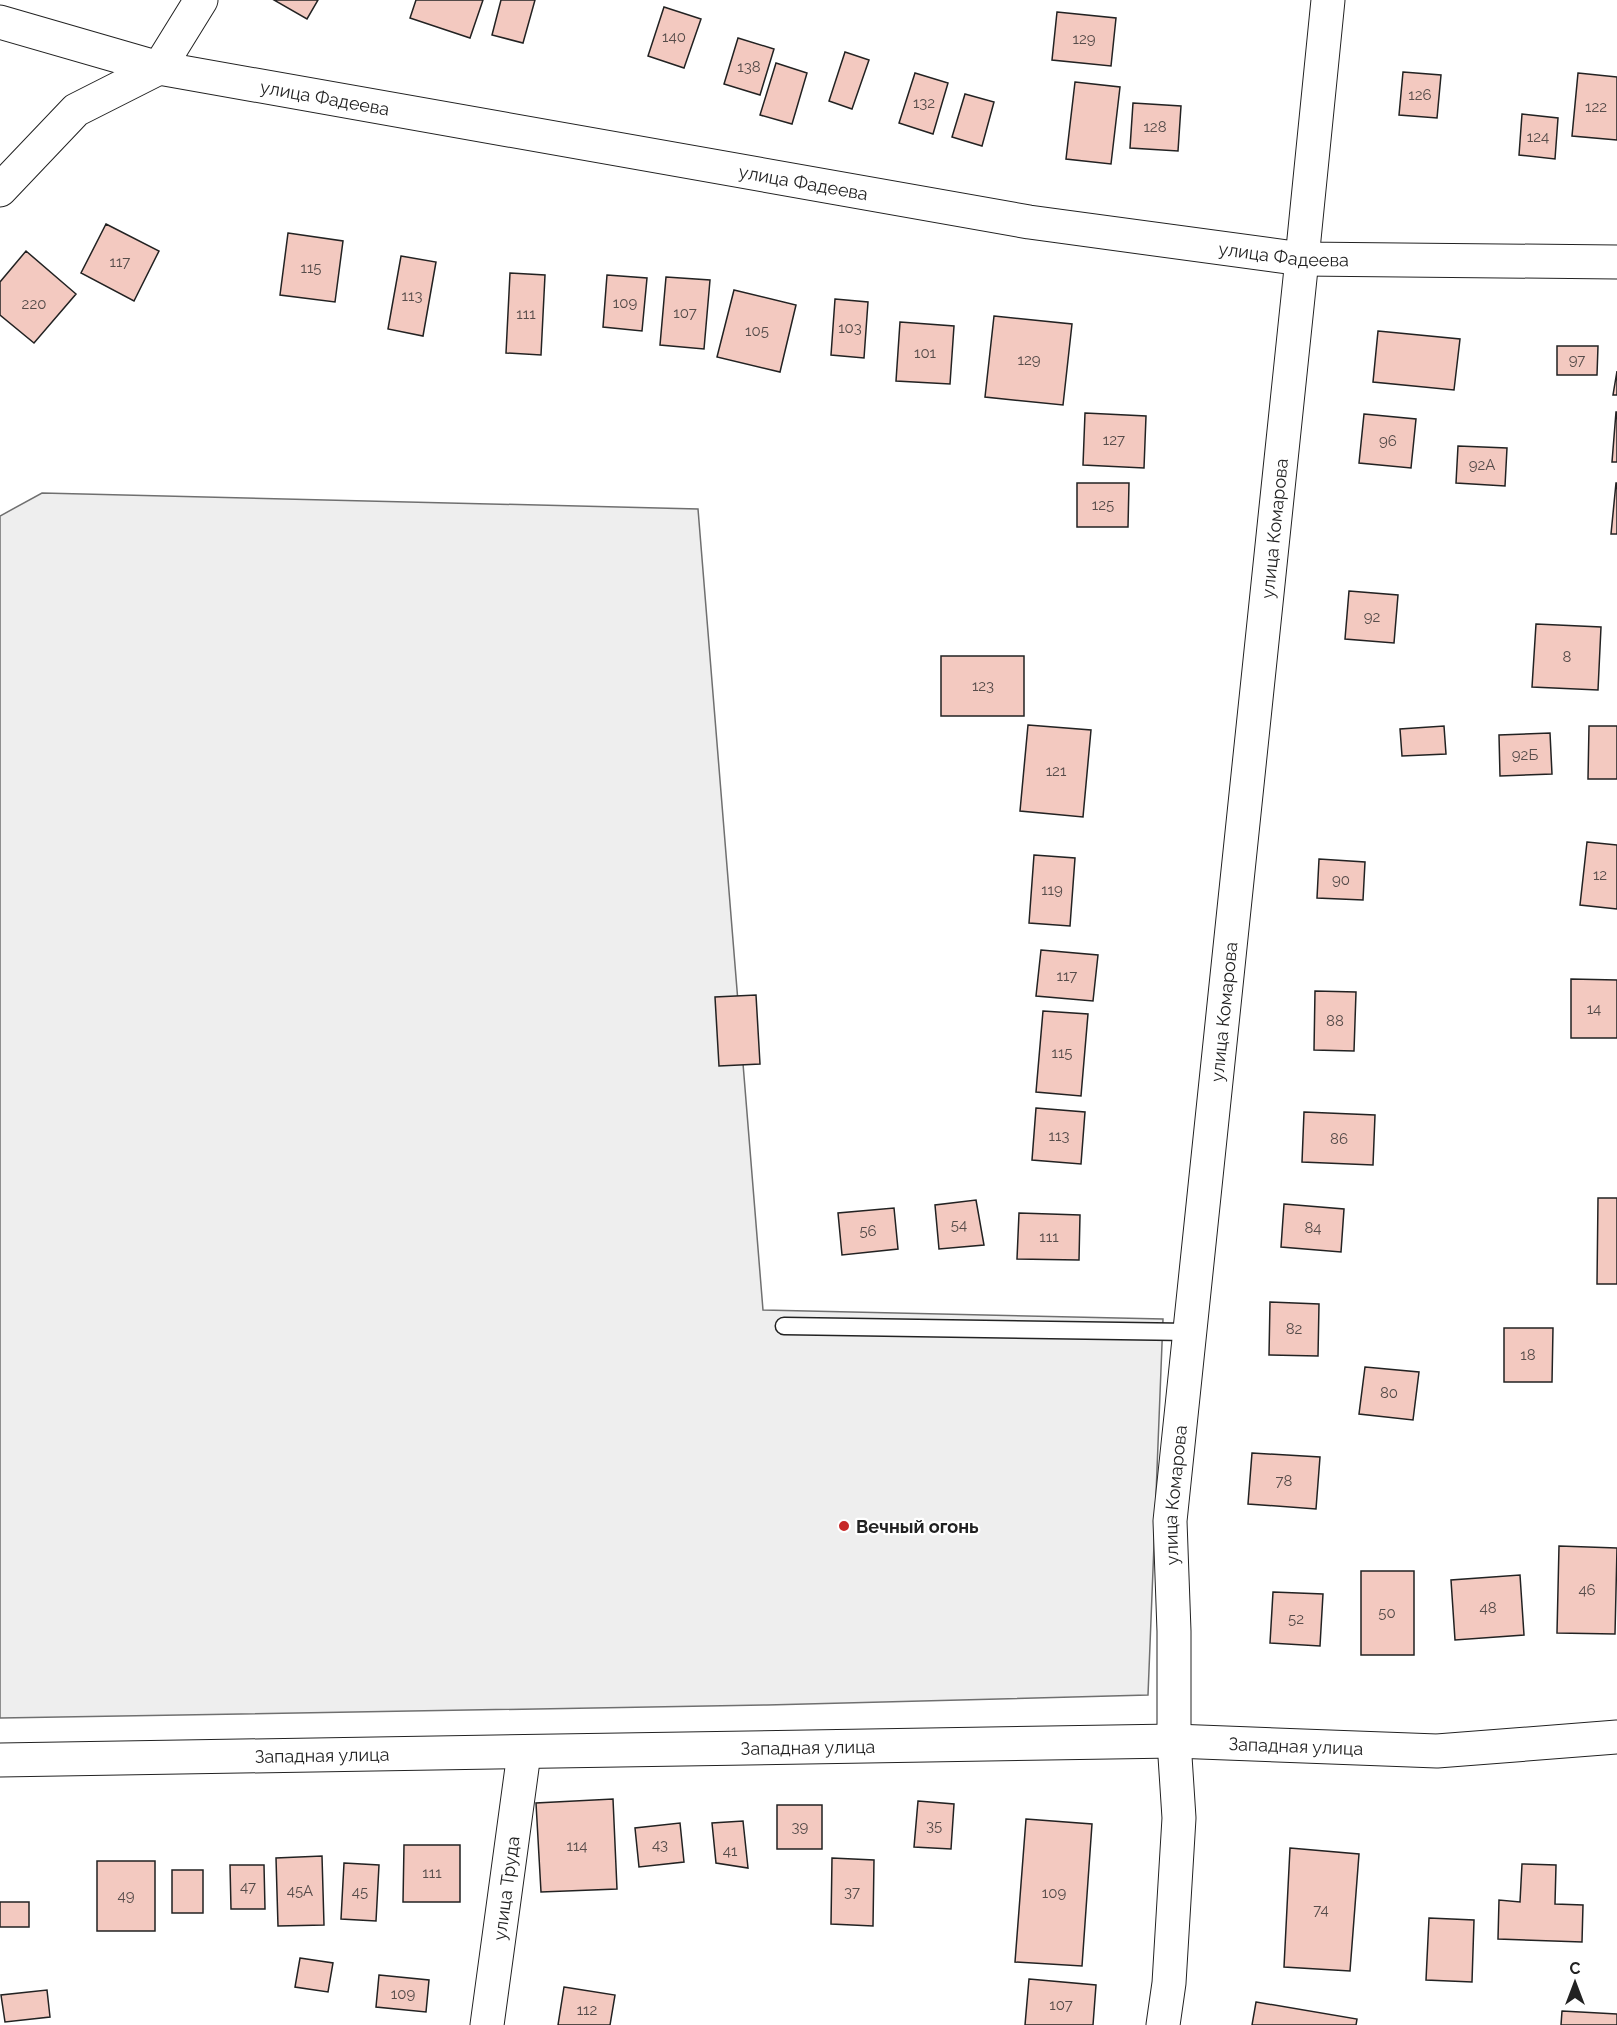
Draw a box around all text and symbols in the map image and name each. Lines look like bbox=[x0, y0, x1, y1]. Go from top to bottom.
house number: 140 bbox=[662, 28, 686, 46]
house number: 129 bbox=[1072, 30, 1096, 48]
house number: 138 bbox=[737, 58, 761, 76]
street label: улица Фадеева bbox=[259, 76, 391, 119]
house number: 126 bbox=[1408, 86, 1432, 104]
house number: 132 bbox=[913, 94, 935, 112]
house number: 122 bbox=[1585, 98, 1607, 116]
house number: 128 bbox=[1143, 118, 1167, 136]
house number: 124 bbox=[1527, 128, 1549, 146]
street label: улица Фадеева bbox=[737, 160, 870, 204]
street label: улица Фадеева bbox=[1217, 237, 1349, 270]
house number: 117 bbox=[110, 253, 130, 271]
house number: 115 bbox=[300, 259, 322, 277]
house number: 113 bbox=[402, 287, 422, 305]
house number: 109 bbox=[613, 294, 637, 312]
house number: 220 bbox=[22, 295, 46, 313]
house number: 107 bbox=[673, 304, 697, 322]
house number: 111 bbox=[516, 305, 536, 323]
house number: 103 bbox=[838, 319, 862, 337]
house number: 105 bbox=[745, 322, 769, 340]
house number: 101 bbox=[914, 344, 937, 362]
house number: 129 bbox=[1017, 351, 1041, 369]
house number: 97 bbox=[1569, 351, 1585, 369]
house number: 127 bbox=[1103, 431, 1125, 449]
house number: 96 bbox=[1379, 432, 1397, 450]
house number: 92А bbox=[1469, 456, 1495, 474]
street label: улица Комарова bbox=[1256, 457, 1292, 600]
house number: 125 bbox=[1092, 496, 1114, 514]
house number: 92 bbox=[1364, 608, 1380, 626]
house number: 8 bbox=[1563, 648, 1572, 666]
house number: 123 bbox=[972, 677, 994, 695]
house number: 92Б bbox=[1512, 746, 1538, 764]
house number: 121 bbox=[1046, 762, 1067, 780]
house number: 12 bbox=[1593, 866, 1607, 884]
house number: 90 bbox=[1332, 871, 1350, 889]
house number: 119 bbox=[1041, 881, 1063, 899]
street label: улица Комарова bbox=[1205, 941, 1241, 1083]
house number: 117 bbox=[1057, 967, 1077, 985]
house number: 14 bbox=[1587, 1000, 1601, 1018]
house number: 88 bbox=[1326, 1012, 1344, 1030]
house number: 115 bbox=[1051, 1044, 1073, 1062]
house number: 113 bbox=[1049, 1127, 1069, 1145]
house number: 86 bbox=[1330, 1130, 1348, 1148]
house number: 54 bbox=[951, 1216, 967, 1234]
house number: 84 bbox=[1304, 1219, 1322, 1237]
house number: 56 bbox=[859, 1222, 877, 1240]
house number: 111 bbox=[1039, 1228, 1059, 1246]
house number: 82 bbox=[1286, 1320, 1303, 1338]
house number: 18 bbox=[1520, 1346, 1536, 1364]
house number: 80 bbox=[1380, 1384, 1398, 1402]
street label: улица Комарова bbox=[1159, 1424, 1190, 1566]
house number: 78 bbox=[1276, 1472, 1293, 1490]
place label: Вечный огонь bbox=[856, 1516, 979, 1537]
marker: Вечный огонь bbox=[837, 1519, 851, 1533]
house number: 46 bbox=[1578, 1581, 1596, 1599]
house number: 48 bbox=[1479, 1599, 1497, 1617]
house number: 50 bbox=[1378, 1604, 1396, 1622]
house number: 52 bbox=[1288, 1610, 1304, 1628]
street label: Западная улица bbox=[1228, 1733, 1364, 1759]
street label: Западная улица bbox=[740, 1735, 875, 1759]
street label: Западная улица bbox=[254, 1743, 390, 1766]
house number: 35 bbox=[926, 1817, 942, 1835]
house number: 39 bbox=[792, 1818, 809, 1836]
street label: улица Труда bbox=[488, 1835, 523, 1942]
house number: 43 bbox=[652, 1836, 668, 1854]
house number: 114 bbox=[566, 1837, 588, 1855]
house number: 41 bbox=[723, 1842, 738, 1860]
house number: 111 bbox=[422, 1864, 442, 1882]
house number: 47 bbox=[240, 1878, 256, 1896]
house number: 45А bbox=[287, 1882, 313, 1900]
house number: 45 bbox=[352, 1883, 368, 1901]
house number: 37 bbox=[844, 1883, 860, 1901]
house number: 109 bbox=[1042, 1884, 1066, 1902]
house number: 49 bbox=[118, 1887, 135, 1905]
house number: 74 bbox=[1313, 1901, 1329, 1919]
north arrow bbox=[1545, 1953, 1605, 2013]
text: С bbox=[1570, 1959, 1581, 1978]
house number: 109 bbox=[391, 1985, 415, 2003]
house number: 107 bbox=[1049, 1996, 1073, 2014]
house number: 112 bbox=[577, 2001, 598, 2019]

